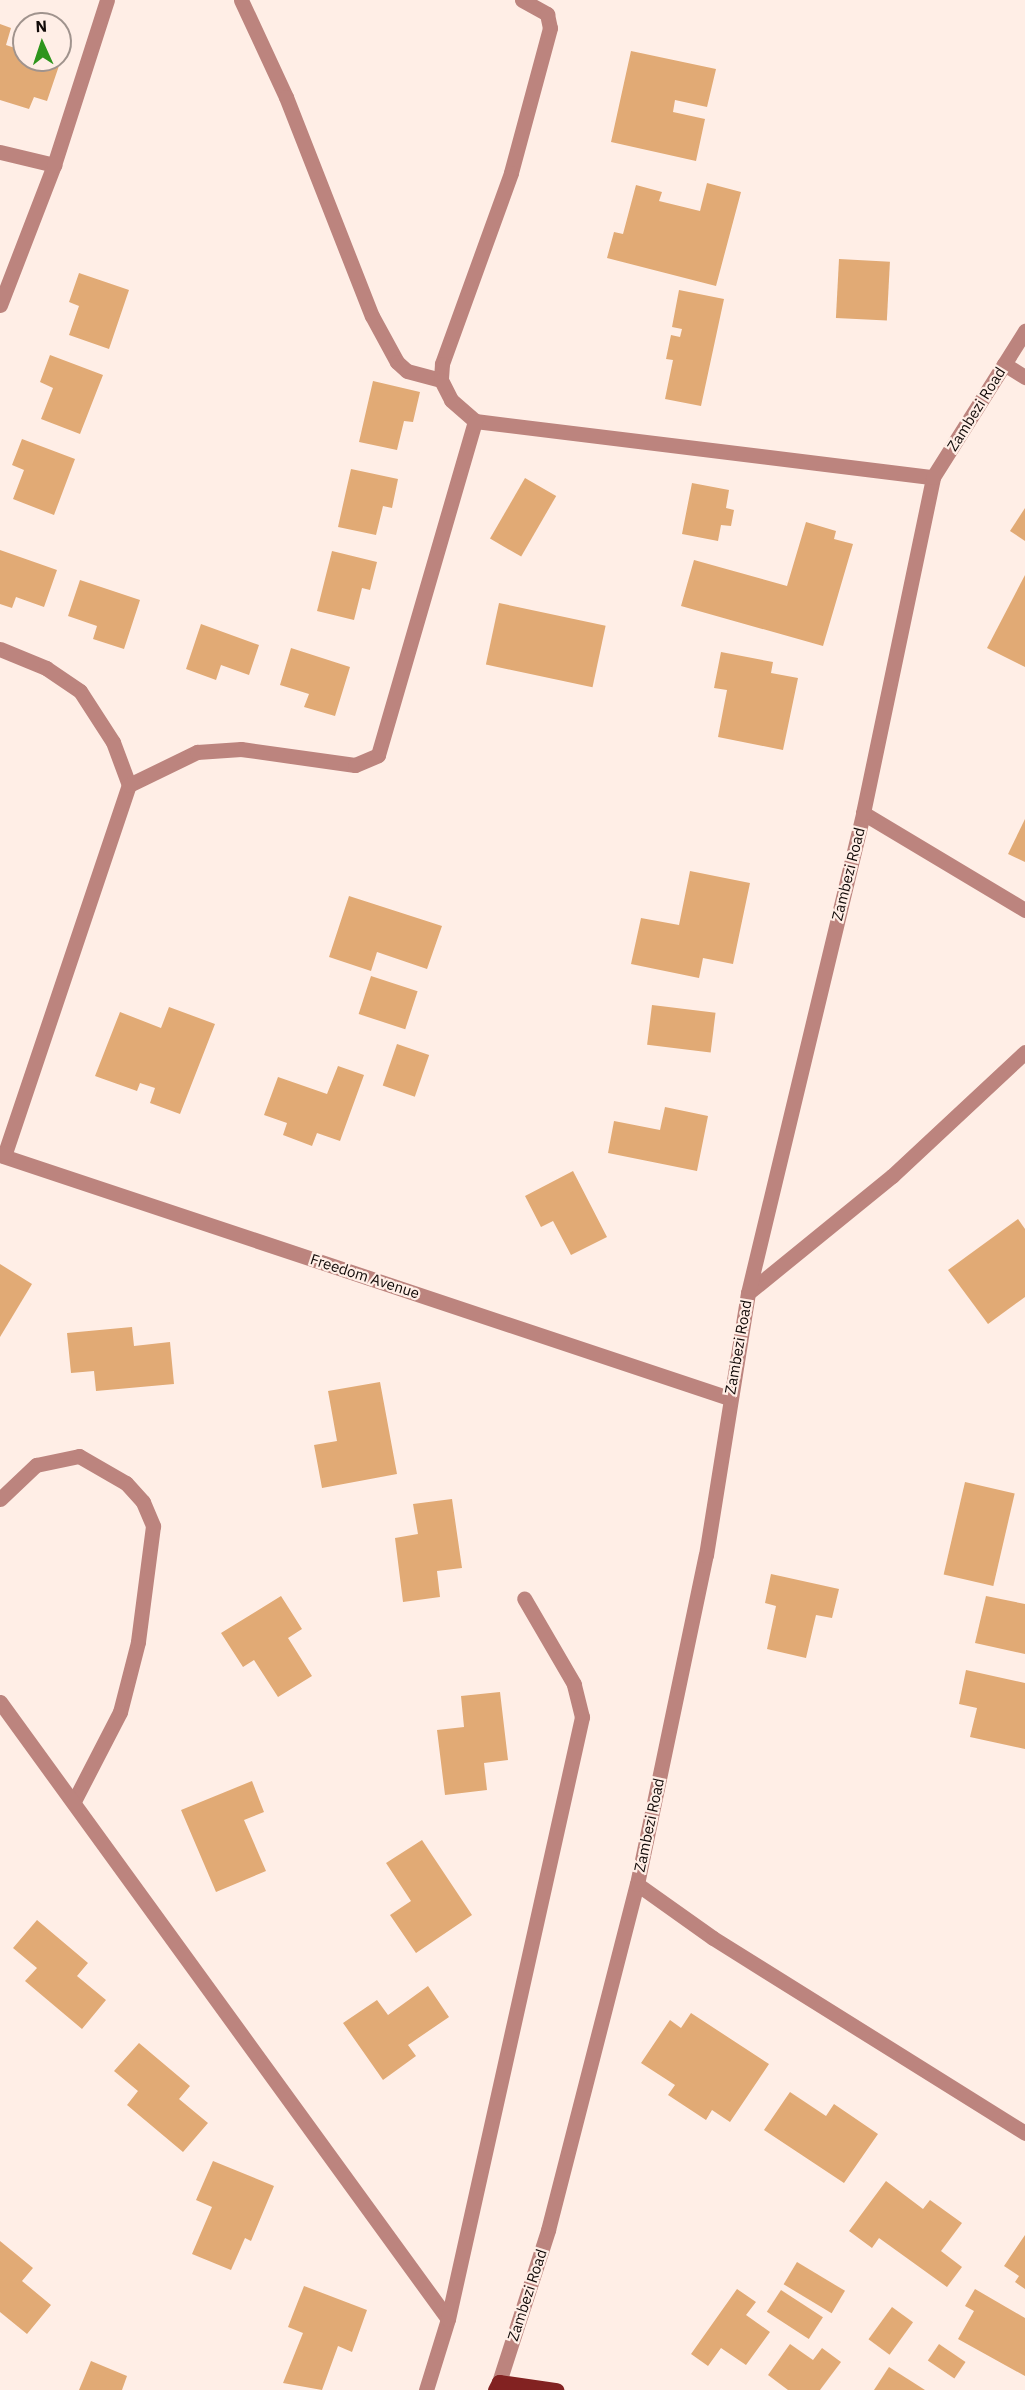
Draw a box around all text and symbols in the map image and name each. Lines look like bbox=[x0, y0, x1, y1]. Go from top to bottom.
north arrow bbox=[12, 12, 72, 72]
text: N bbox=[35, 16, 47, 36]
street label: Zambezi Road bbox=[943, 364, 1009, 454]
street label: Zambezi Road bbox=[828, 826, 868, 922]
street label: Freedom Avenue bbox=[308, 1250, 422, 1302]
street label: Zambezi Road bbox=[721, 1298, 755, 1396]
street label: Zambezi Road bbox=[630, 1776, 668, 1874]
street label: Zambezi Road bbox=[504, 2247, 550, 2343]

